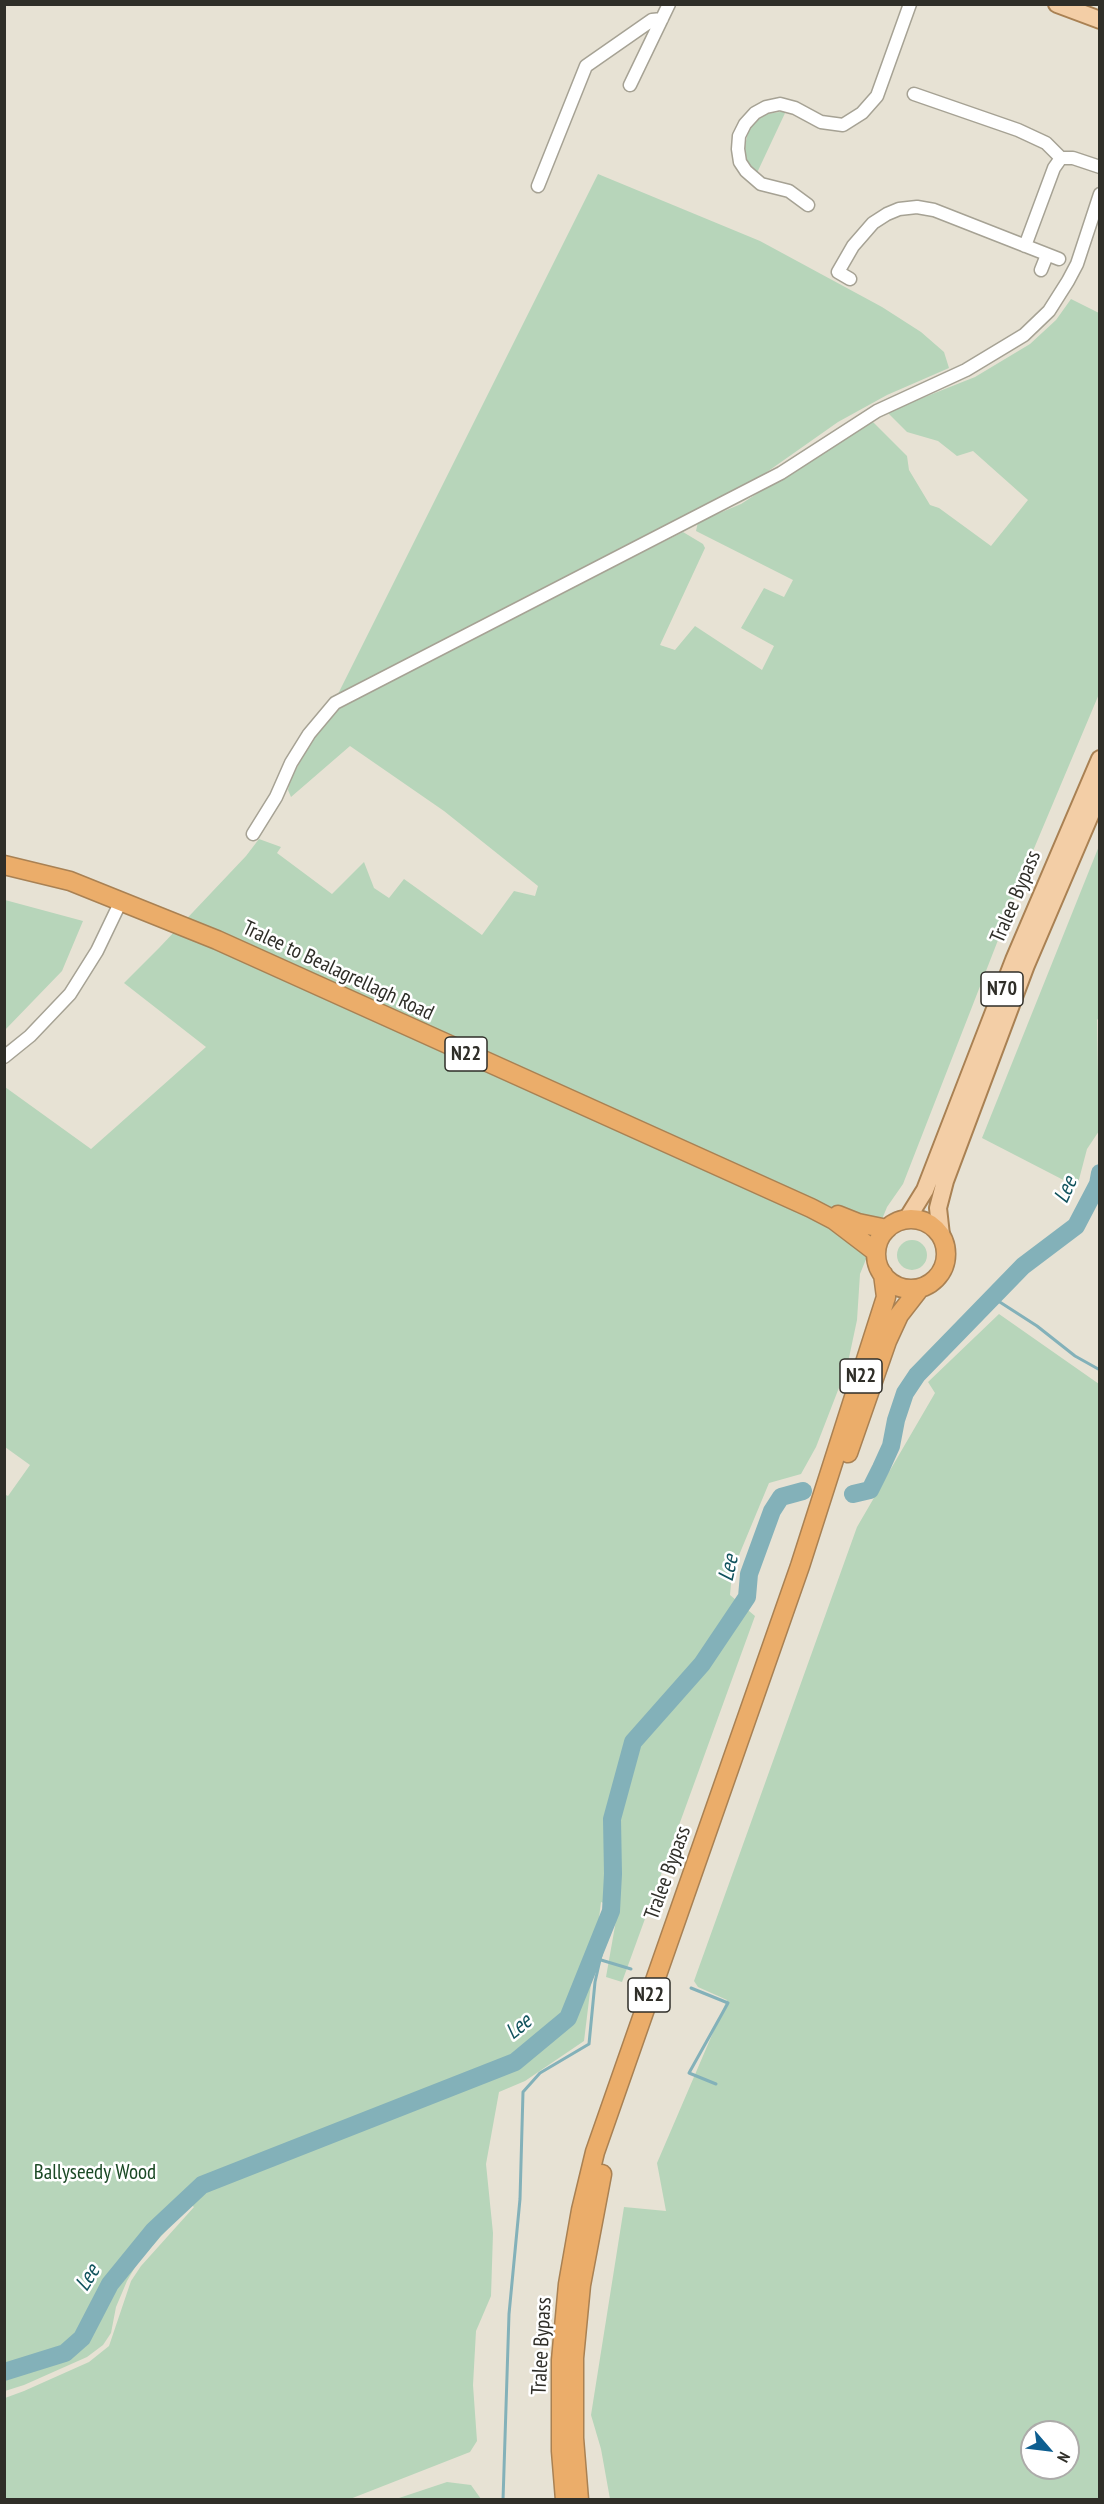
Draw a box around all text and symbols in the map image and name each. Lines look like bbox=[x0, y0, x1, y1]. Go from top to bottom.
street label: Tralee Bypass bbox=[985, 847, 1047, 947]
street label: Tralee to Bealagrellagh Road bbox=[238, 916, 438, 1026]
road number: N70 bbox=[981, 972, 1023, 1006]
road number: N22 bbox=[445, 1037, 487, 1071]
water label: Lee bbox=[1049, 1173, 1083, 1207]
road number: N22 bbox=[840, 1359, 882, 1393]
water label: Lee bbox=[713, 1552, 745, 1584]
street label: Tralee Bypass bbox=[639, 1823, 697, 1923]
road number: N22 bbox=[628, 1978, 670, 2012]
water label: Lee bbox=[501, 2009, 537, 2045]
park label: Ballyseedy Wood bbox=[34, 2160, 156, 2186]
water label: Lee bbox=[70, 2260, 106, 2296]
street label: Tralee Bypass bbox=[527, 2297, 557, 2395]
north arrow bbox=[1020, 2420, 1080, 2480]
text: N bbox=[1053, 2449, 1075, 2466]

